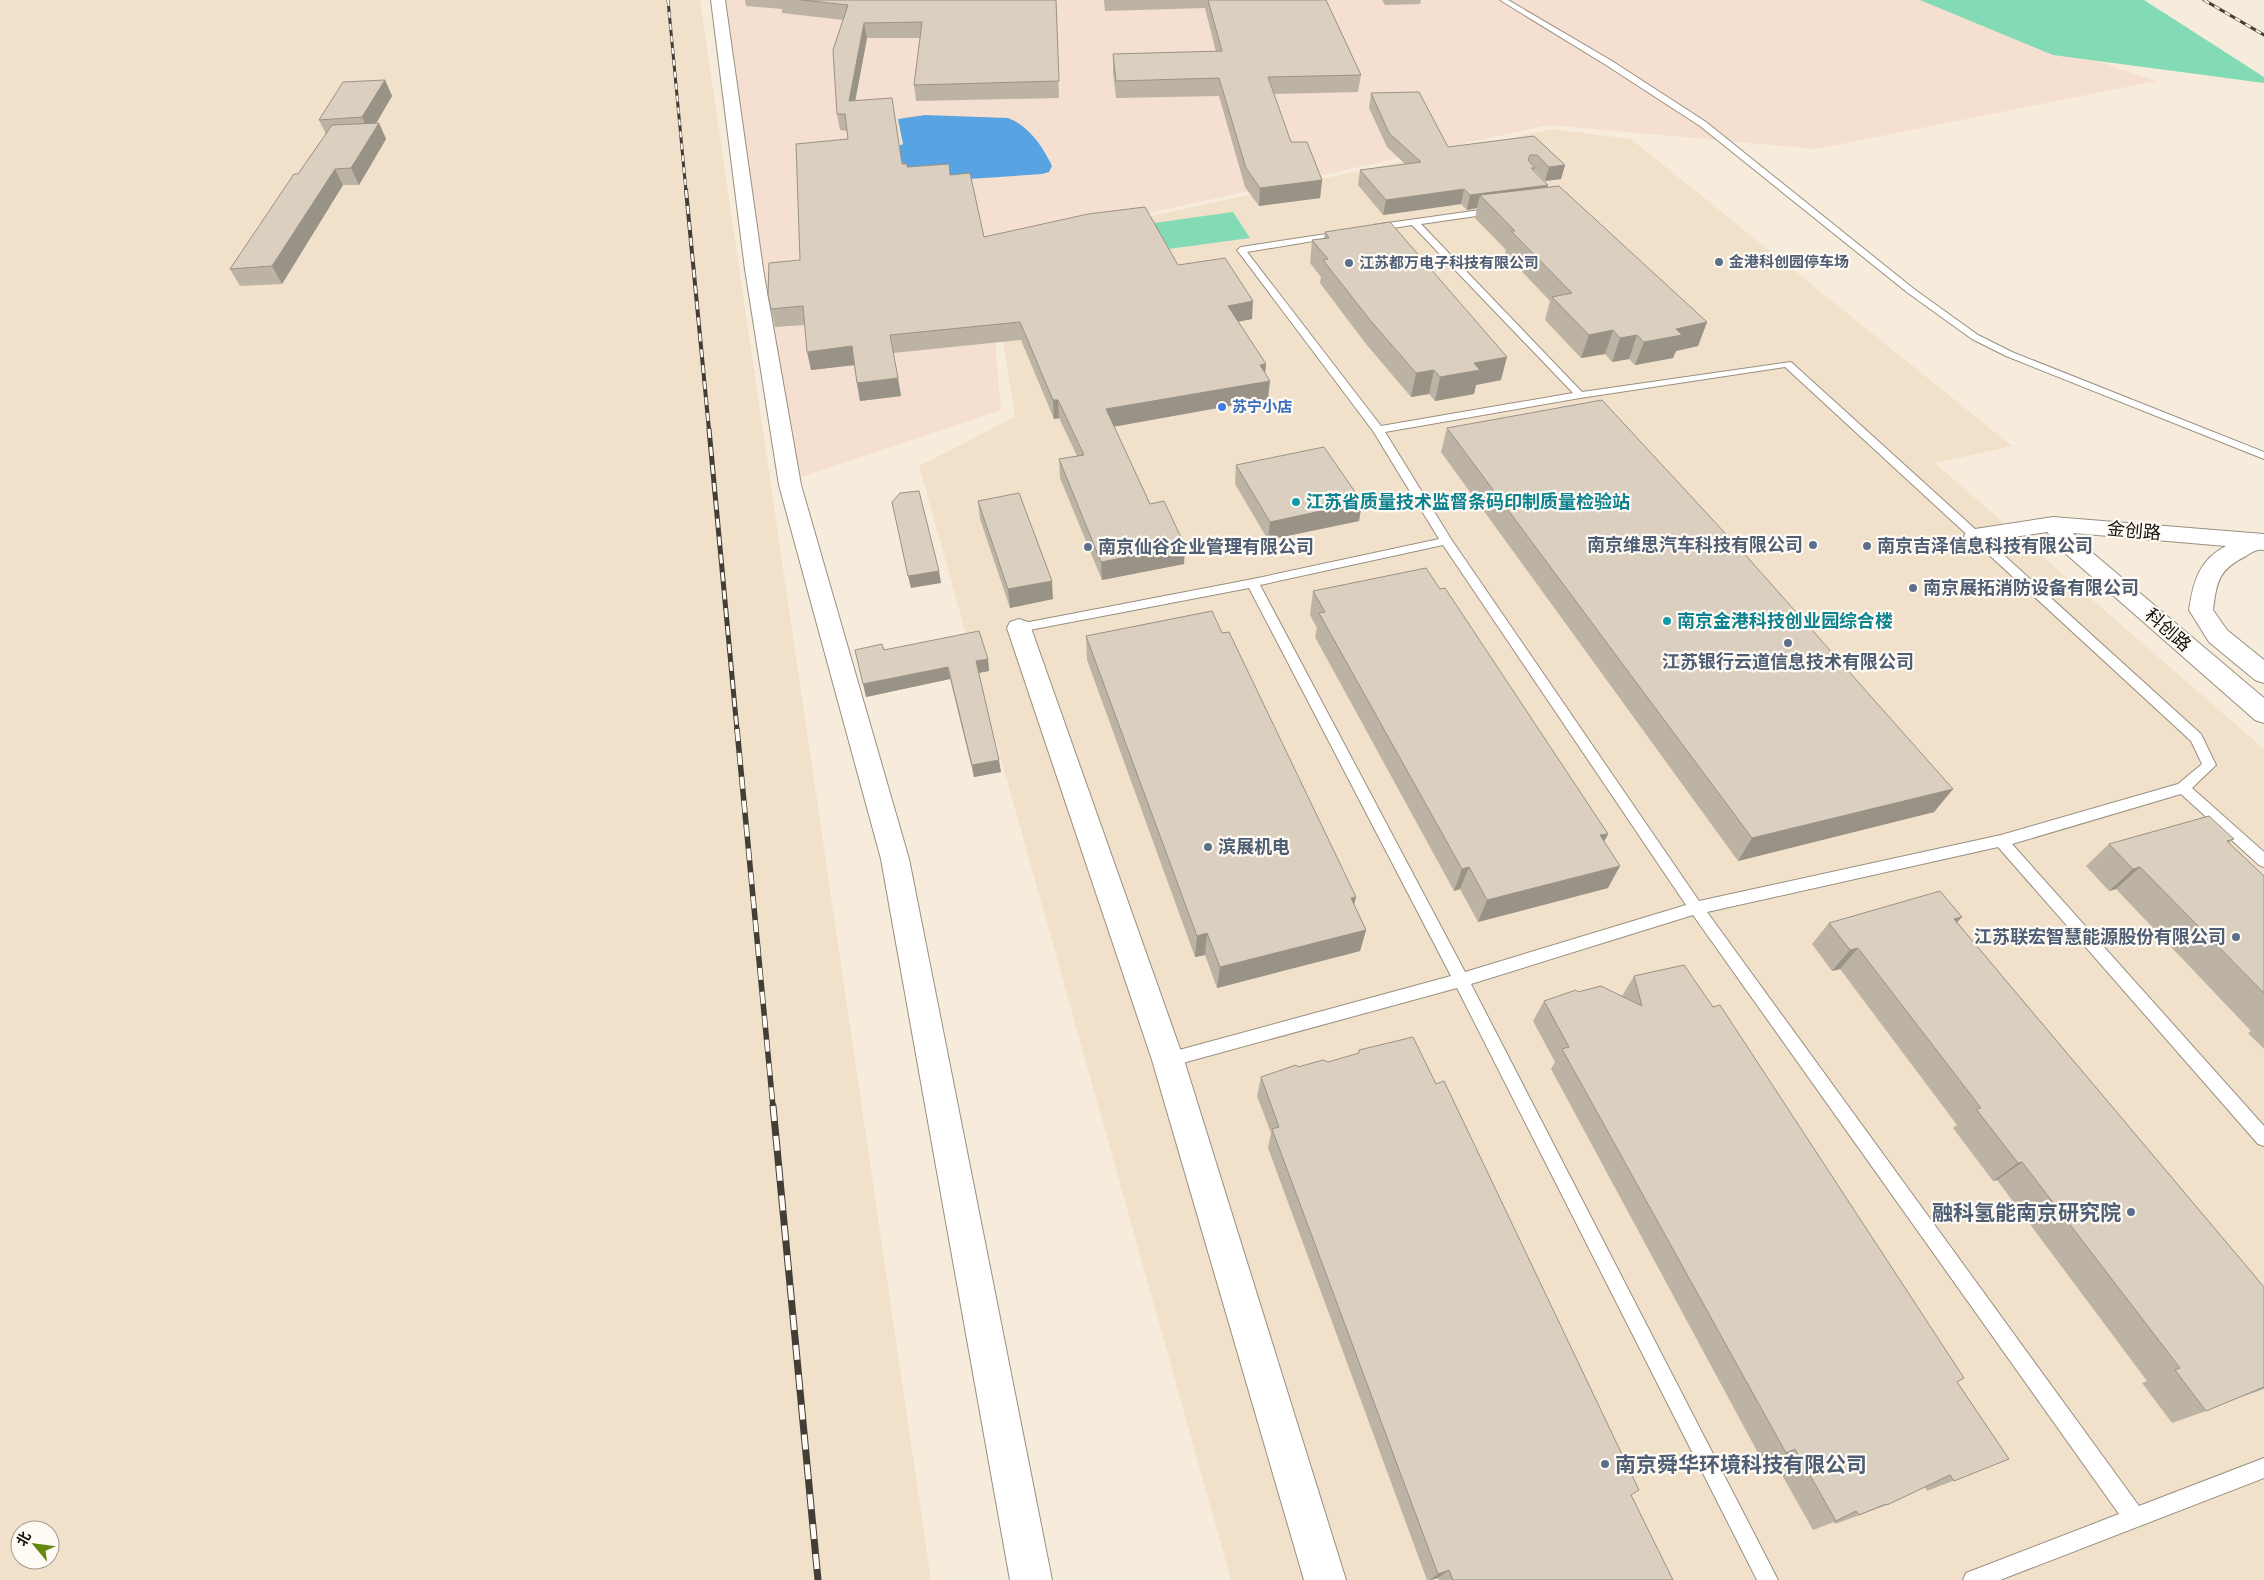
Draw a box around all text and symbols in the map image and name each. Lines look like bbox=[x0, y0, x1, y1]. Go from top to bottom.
place label: 金港科创园停车场 bbox=[1729, 253, 1849, 271]
place label: 江苏都万电子科技有限公司 bbox=[1359, 254, 1539, 272]
marker: 金港科创园停车场 bbox=[1713, 256, 1725, 268]
marker: 江苏都万电子科技有限公司 bbox=[1343, 257, 1355, 269]
place label: 苏宁小店 bbox=[1232, 398, 1292, 416]
marker: 苏宁小店 bbox=[1216, 401, 1228, 413]
place label: 江苏省质量技术监督条码印制质量检验站 bbox=[1306, 491, 1630, 513]
marker: 江苏省质量技术监督条码印制质量检验站 bbox=[1290, 496, 1302, 508]
street label: 金创路 bbox=[2106, 518, 2162, 544]
place label: 南京维思汽车科技有限公司 bbox=[1587, 534, 1803, 556]
place label: 南京吉泽信息科技有限公司 bbox=[1877, 535, 2093, 557]
place label: 南京仙谷企业管理有限公司 bbox=[1098, 536, 1314, 558]
marker: 南京维思汽车科技有限公司 bbox=[1807, 539, 1819, 551]
marker: 南京吉泽信息科技有限公司 bbox=[1861, 540, 1873, 552]
marker: 南京仙谷企业管理有限公司 bbox=[1082, 541, 1094, 553]
place label: 南京展拓消防设备有限公司 bbox=[1923, 577, 2139, 599]
marker: 南京展拓消防设备有限公司 bbox=[1907, 582, 1919, 594]
street label: 科创路 bbox=[2140, 604, 2196, 656]
place label: 南京金港科技创业园综合楼 bbox=[1677, 610, 1893, 632]
marker: 南京金港科技创业园综合楼 bbox=[1661, 615, 1673, 627]
marker: 江苏银行云道信息技术有限公司 bbox=[1782, 637, 1794, 649]
place label: 江苏银行云道信息技术有限公司 bbox=[1662, 651, 1914, 673]
place label: 滨展机电 bbox=[1218, 836, 1290, 858]
marker: 滨展机电 bbox=[1202, 841, 1214, 853]
place label: 江苏联宏智慧能源股份有限公司 bbox=[1974, 926, 2226, 948]
marker: 江苏联宏智慧能源股份有限公司 bbox=[2230, 931, 2242, 943]
place label: 融科氢能南京研究院 bbox=[1932, 1200, 2121, 1225]
marker: 融科氢能南京研究院 bbox=[2125, 1206, 2137, 1218]
place label: 南京舜华环境科技有限公司 bbox=[1615, 1452, 1867, 1477]
marker: 南京舜华环境科技有限公司 bbox=[1599, 1458, 1611, 1470]
north arrow bbox=[10, 1520, 60, 1570]
text: 北 bbox=[13, 1529, 35, 1549]

